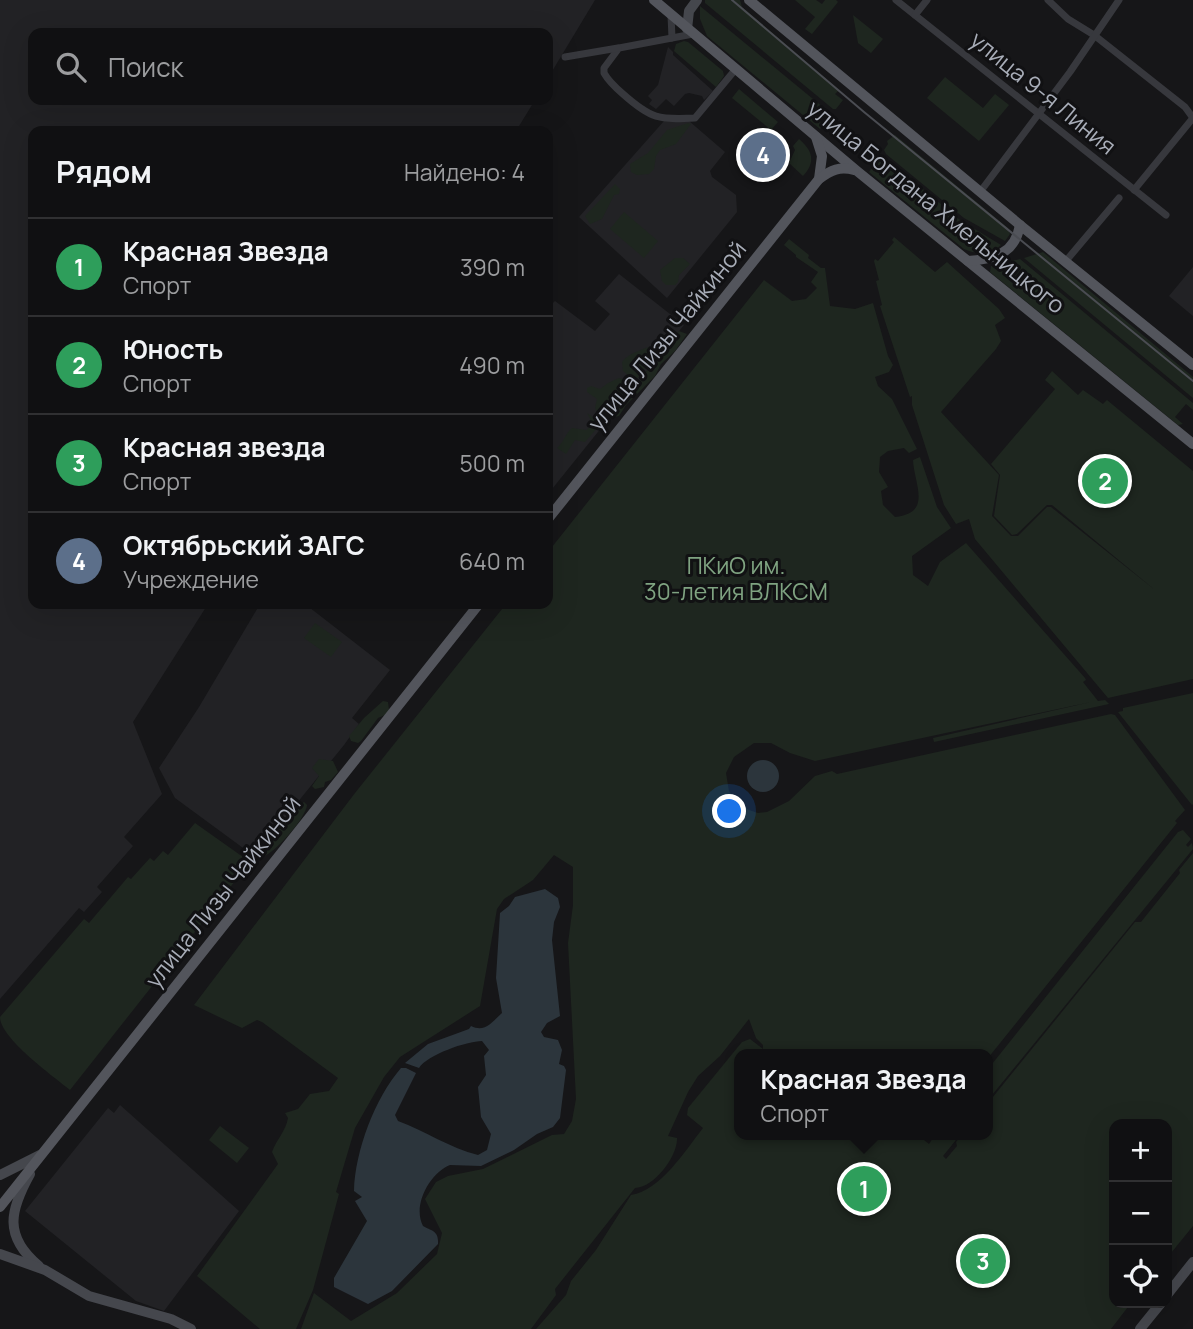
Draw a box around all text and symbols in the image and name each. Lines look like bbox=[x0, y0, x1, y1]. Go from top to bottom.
street label: улица 9-я Линия bbox=[964, 23, 1123, 161]
search box bbox=[28, 28, 553, 105]
icon: search bbox=[52, 48, 90, 86]
text: Поиск bbox=[108, 49, 183, 85]
street label: улица Богдана Хмельницкого bbox=[801, 92, 1072, 320]
pin: 4 bbox=[740, 129, 786, 181]
text: Рядом bbox=[56, 151, 152, 192]
text: Найдено: 4 bbox=[404, 156, 525, 188]
text: Красная Звезда bbox=[123, 233, 329, 269]
street label: улица Лизы Чайкиной bbox=[580, 234, 753, 437]
text: 1 bbox=[74, 251, 84, 283]
text: 390 m bbox=[460, 251, 525, 283]
text: Спорт bbox=[123, 269, 191, 301]
text: Юность bbox=[123, 331, 223, 367]
text: 2 bbox=[72, 349, 86, 381]
text: 490 m bbox=[459, 349, 525, 381]
text: Спорт bbox=[123, 367, 191, 399]
text: Красная звезда bbox=[123, 429, 326, 465]
text: 3 bbox=[72, 447, 86, 479]
text: 500 m bbox=[460, 447, 525, 479]
pin: 2 bbox=[1082, 455, 1128, 507]
text: Спорт bbox=[123, 465, 191, 497]
text: Октябрьский ЗАГС bbox=[123, 527, 365, 563]
text: 4 bbox=[72, 545, 86, 577]
text: 640 m bbox=[459, 545, 525, 577]
park label: ПКиО им. 30-летия ВЛКСМ bbox=[644, 549, 828, 607]
text: Учреждение bbox=[123, 563, 259, 595]
street label: улица Лизы Чайкиной bbox=[137, 789, 307, 994]
your location bbox=[712, 794, 746, 828]
popup bbox=[734, 1049, 993, 1140]
text: Красная Звезда bbox=[761, 1061, 966, 1097]
text: Спорт bbox=[761, 1097, 829, 1129]
map controls bbox=[1109, 1119, 1172, 1308]
button: + bbox=[1109, 1119, 1172, 1182]
pin: 1 bbox=[841, 1163, 887, 1215]
button: − bbox=[1109, 1182, 1172, 1245]
pin: 3 bbox=[960, 1235, 1006, 1287]
button: locate bbox=[1109, 1245, 1172, 1308]

